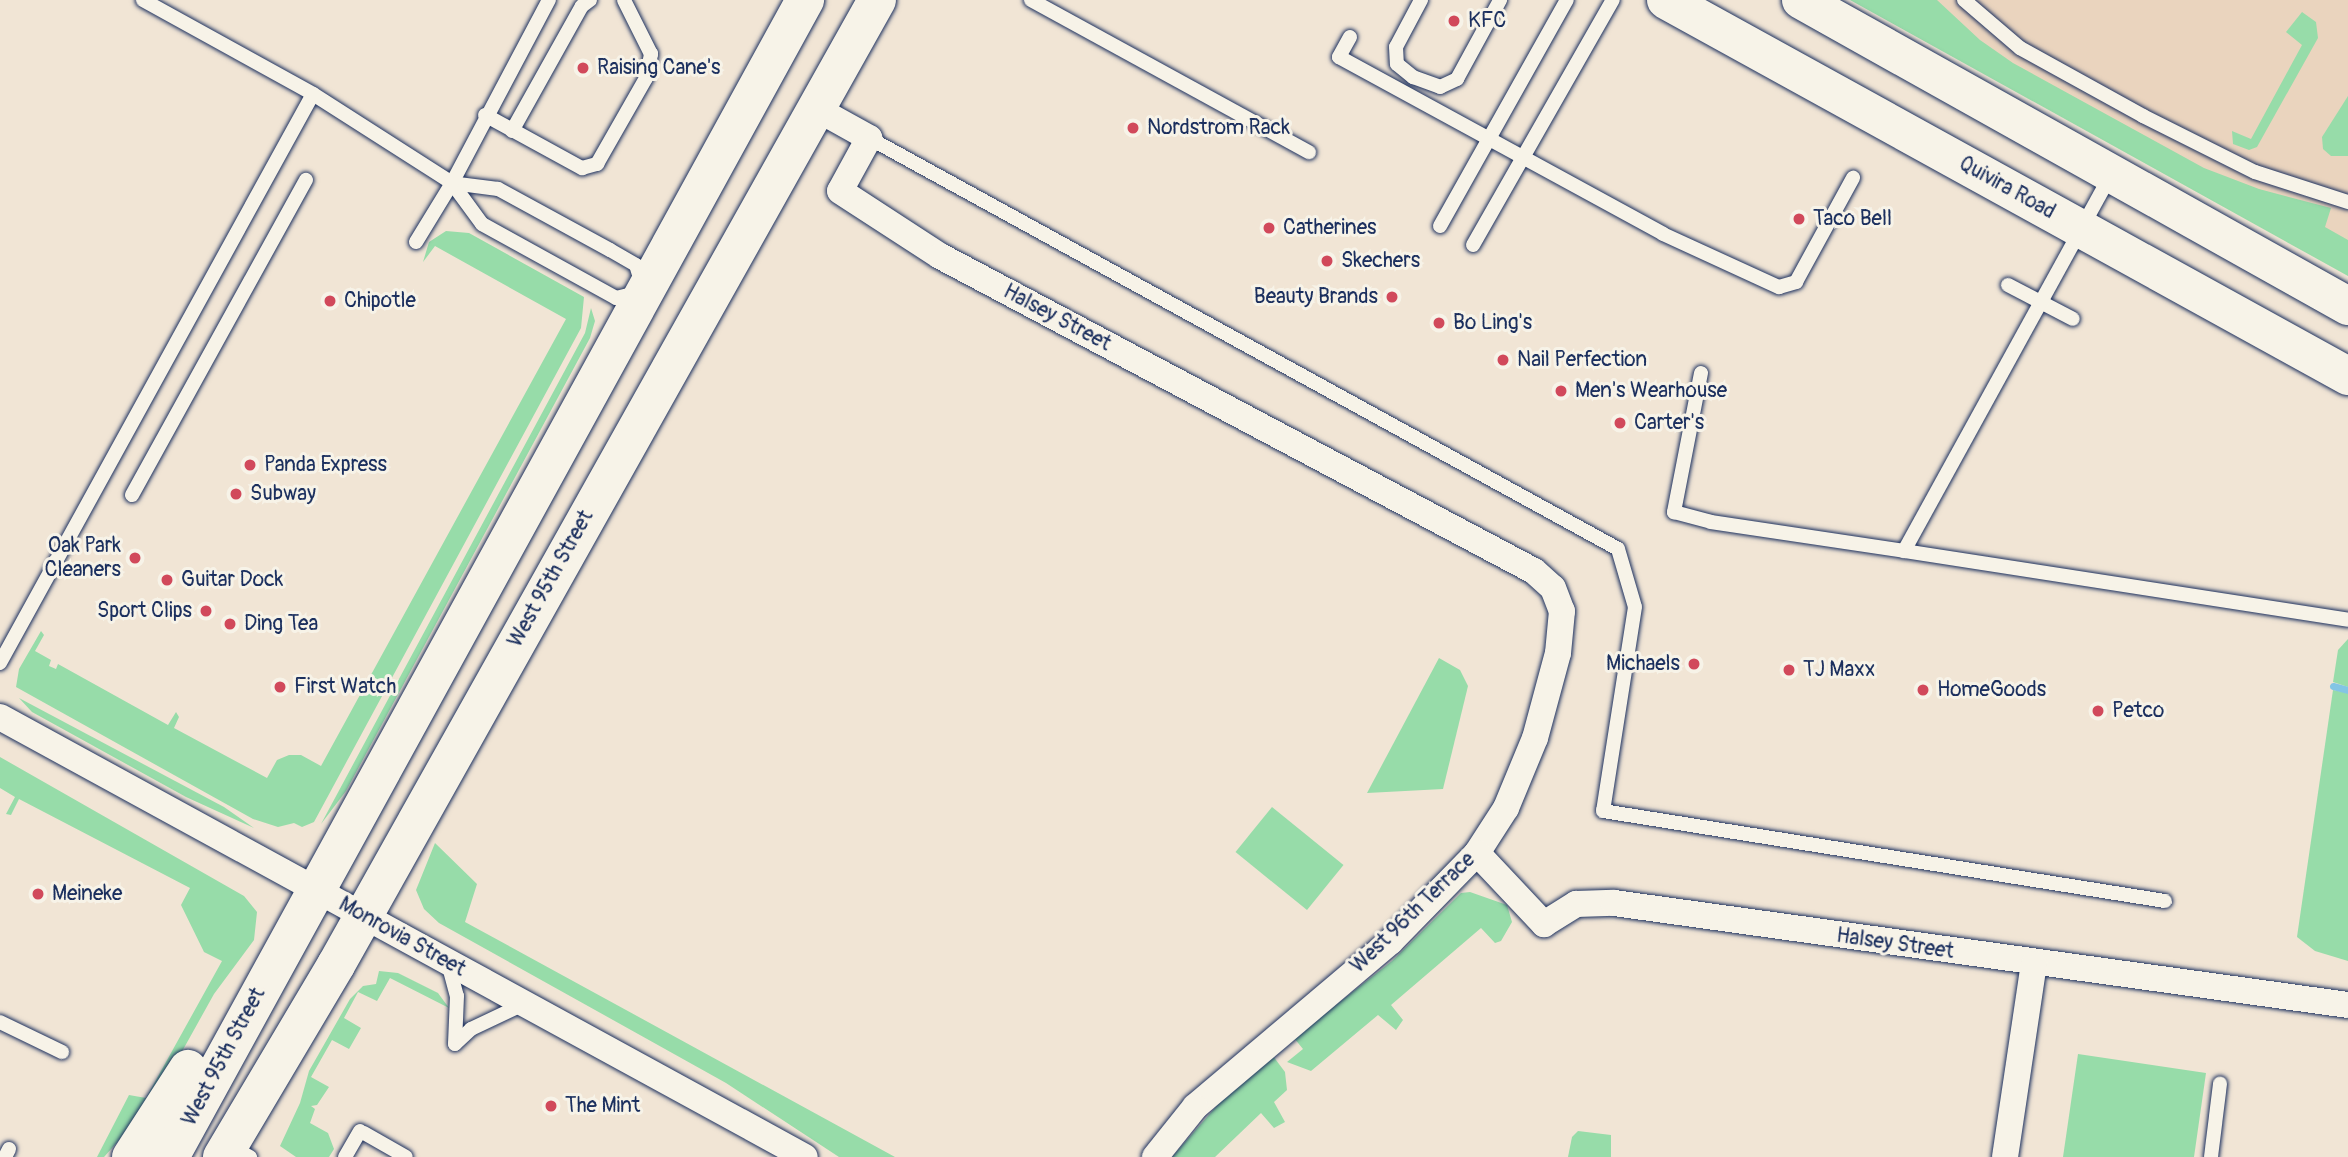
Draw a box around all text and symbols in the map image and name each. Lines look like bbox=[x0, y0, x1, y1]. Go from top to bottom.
place label: KFC bbox=[1468, 8, 1506, 34]
marker: KFC bbox=[1446, 13, 1462, 29]
place label: Raising Cane's bbox=[597, 55, 720, 81]
marker: Raising Cane's bbox=[575, 60, 591, 76]
place label: Nordstrom Rack bbox=[1147, 115, 1290, 141]
marker: Nordstrom Rack bbox=[1125, 120, 1141, 136]
street label: Quivira Road bbox=[1954, 151, 2060, 225]
place label: Taco Bell bbox=[1813, 206, 1892, 232]
marker: Taco Bell bbox=[1791, 211, 1807, 227]
place label: Catherines bbox=[1283, 215, 1376, 241]
marker: Catherines bbox=[1261, 220, 1277, 236]
place label: Skechers bbox=[1341, 248, 1420, 274]
marker: Skechers bbox=[1319, 253, 1335, 269]
street label: Halsey Street bbox=[999, 279, 1115, 357]
place label: Beauty Brands bbox=[1254, 284, 1378, 310]
place label: Chipotle bbox=[344, 288, 416, 314]
marker: Beauty Brands bbox=[1384, 289, 1400, 305]
marker: Chipotle bbox=[322, 293, 338, 309]
place label: Bo Ling's bbox=[1453, 310, 1532, 336]
marker: Bo Ling's bbox=[1431, 315, 1447, 331]
place label: Nail Perfection bbox=[1517, 347, 1647, 373]
marker: Nail Perfection bbox=[1495, 352, 1511, 368]
place label: Men's Wearhouse bbox=[1575, 378, 1727, 404]
marker: Men's Wearhouse bbox=[1553, 383, 1569, 399]
place label: Carter's bbox=[1634, 410, 1704, 436]
marker: Carter's bbox=[1612, 415, 1628, 431]
place label: Panda Express bbox=[264, 452, 387, 478]
marker: Panda Express bbox=[242, 457, 258, 473]
place label: Subway bbox=[250, 481, 316, 507]
marker: Subway bbox=[228, 486, 244, 502]
street label: West 95th Street bbox=[503, 506, 599, 652]
place label: Oak Park Cleaners bbox=[44, 533, 121, 583]
marker: Oak Park Cleaners bbox=[127, 550, 143, 566]
place label: Guitar Dock bbox=[181, 567, 283, 593]
marker: Guitar Dock bbox=[159, 572, 175, 588]
place label: Sport Clips bbox=[97, 598, 192, 624]
marker: Sport Clips bbox=[198, 603, 214, 619]
place label: Ding Tea bbox=[244, 611, 318, 637]
marker: Ding Tea bbox=[222, 616, 238, 632]
place label: Michaels bbox=[1606, 651, 1680, 677]
marker: Michaels bbox=[1686, 656, 1702, 672]
place label: TJ Maxx bbox=[1803, 657, 1875, 683]
marker: TJ Maxx bbox=[1781, 662, 1797, 678]
place label: First Watch bbox=[294, 674, 396, 700]
place label: HomeGoods bbox=[1937, 677, 2046, 703]
marker: First Watch bbox=[272, 679, 288, 695]
marker: HomeGoods bbox=[1915, 682, 1931, 698]
place label: Petco bbox=[2112, 698, 2164, 724]
marker: Petco bbox=[2090, 703, 2106, 719]
street label: West 96th Terrace bbox=[1346, 847, 1480, 979]
place label: Meineke bbox=[52, 881, 122, 907]
marker: Meineke bbox=[30, 886, 46, 902]
street label: Monrovia Street bbox=[334, 892, 470, 982]
street label: Halsey Street bbox=[1835, 923, 1955, 965]
street label: West 95th Street bbox=[177, 984, 271, 1130]
place label: The Mint bbox=[565, 1093, 640, 1119]
marker: The Mint bbox=[543, 1098, 559, 1114]

